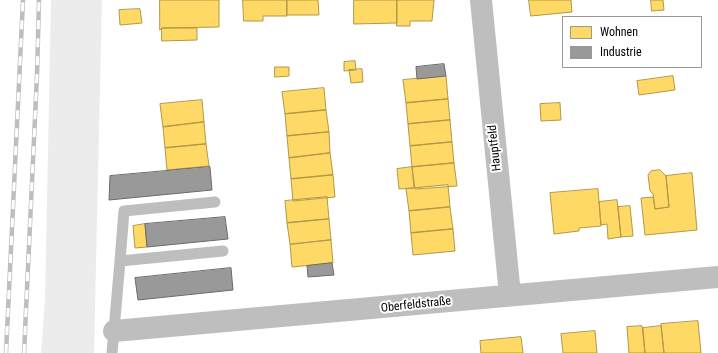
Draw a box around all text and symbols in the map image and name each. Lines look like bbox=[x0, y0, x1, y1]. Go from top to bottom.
legend bbox=[562, 16, 702, 68]
text: Wohnen bbox=[600, 25, 638, 39]
text: Industrie bbox=[600, 45, 642, 59]
street label: Hauptfeld bbox=[485, 124, 505, 172]
street label: Oberfeldstraße bbox=[380, 294, 452, 316]

